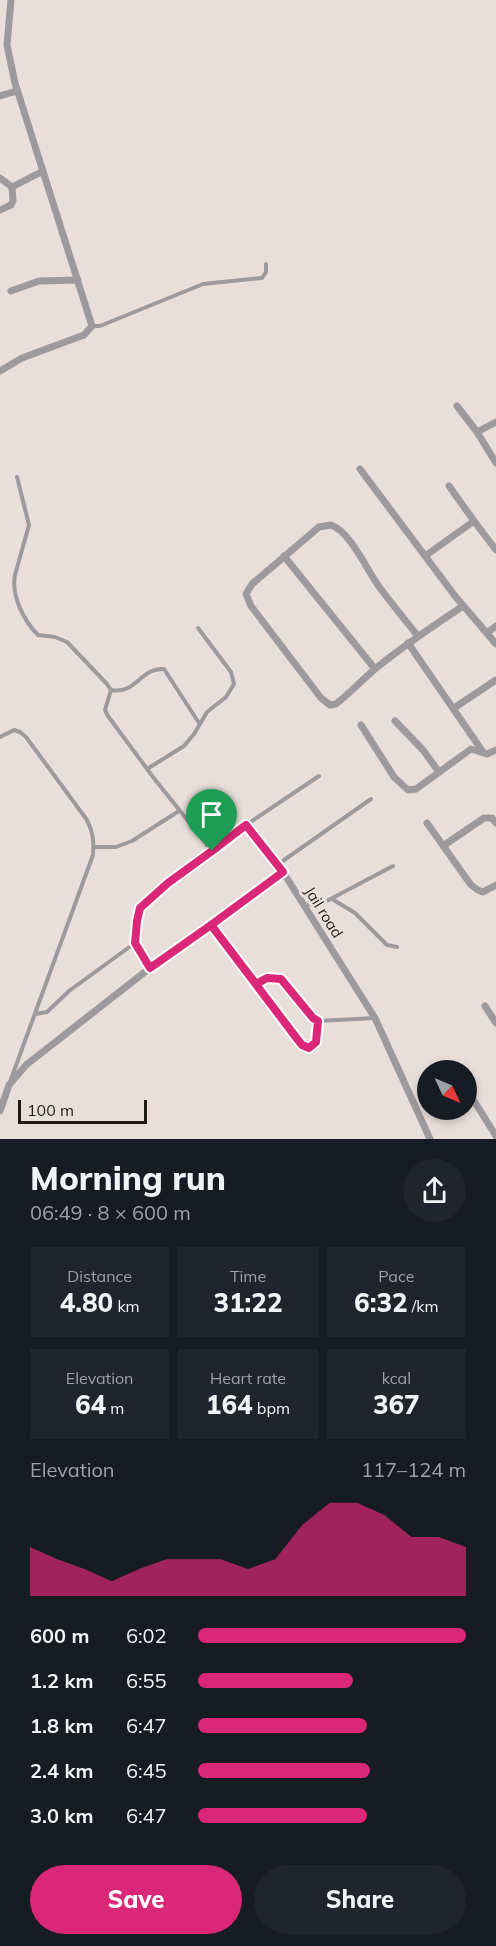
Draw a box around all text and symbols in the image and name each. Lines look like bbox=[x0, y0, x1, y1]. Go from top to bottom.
pin bbox=[186, 789, 237, 851]
icon: arrive bbox=[195, 798, 228, 831]
street label: Jail road bbox=[301, 883, 347, 941]
north arrow bbox=[417, 1060, 477, 1120]
map controls bbox=[417, 1060, 477, 1120]
scale bar bbox=[18, 1097, 147, 1124]
text: 100 m bbox=[27, 1100, 74, 1120]
text: Morning run bbox=[30, 1157, 226, 1198]
button: share bbox=[403, 1159, 466, 1222]
text: 06:49 · 8 × 600 m bbox=[30, 1200, 191, 1225]
text: Distance bbox=[67, 1266, 132, 1286]
text: Time bbox=[230, 1266, 266, 1286]
text: Pace bbox=[378, 1266, 414, 1286]
text: 4.80 bbox=[60, 1286, 113, 1319]
text: 31:22 bbox=[213, 1286, 283, 1319]
text: 6:32 bbox=[354, 1286, 408, 1319]
text: km bbox=[113, 1296, 140, 1316]
text: /km bbox=[408, 1296, 439, 1316]
text: Elevation bbox=[66, 1368, 134, 1388]
text: Heart rate bbox=[210, 1368, 286, 1388]
text: kcal bbox=[382, 1368, 411, 1388]
text: 64 bbox=[75, 1388, 106, 1421]
text: 164 bbox=[206, 1388, 253, 1421]
text: 367 bbox=[373, 1388, 420, 1421]
text: m bbox=[106, 1398, 124, 1418]
text: bpm bbox=[253, 1398, 290, 1418]
text: Elevation bbox=[30, 1457, 115, 1482]
text: 117–124 m bbox=[361, 1457, 466, 1482]
text: 600 m bbox=[30, 1623, 89, 1648]
text: 6:02 bbox=[126, 1623, 167, 1648]
text: 1.2 km bbox=[30, 1668, 93, 1693]
text: 6:55 bbox=[126, 1668, 167, 1693]
text: 1.8 km bbox=[30, 1713, 93, 1738]
text: 6:47 bbox=[126, 1713, 167, 1738]
text: 2.4 km bbox=[30, 1758, 93, 1783]
text: 6:45 bbox=[126, 1758, 167, 1783]
text: 3.0 km bbox=[30, 1803, 93, 1828]
text: 6:47 bbox=[126, 1803, 167, 1828]
button: Save bbox=[30, 1865, 242, 1934]
button: Share bbox=[254, 1865, 466, 1934]

